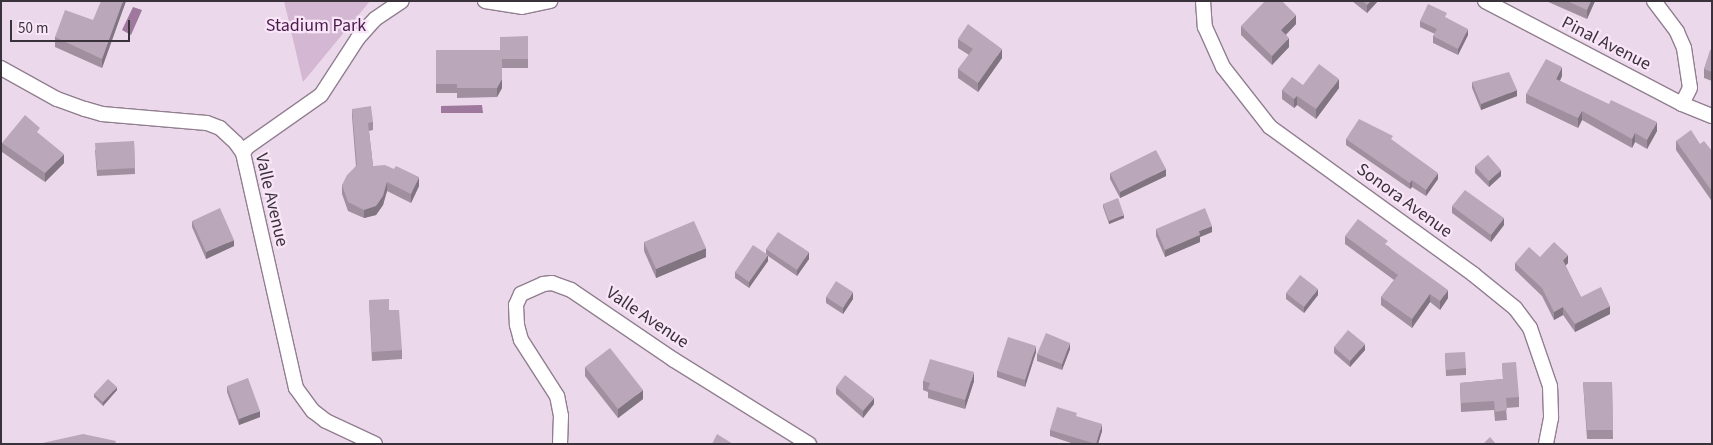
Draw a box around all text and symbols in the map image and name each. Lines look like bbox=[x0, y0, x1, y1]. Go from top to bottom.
scale bar bbox=[12, 10, 132, 42]
street label: Pinal Avenue bbox=[1558, 12, 1654, 76]
park label: Stadium Park bbox=[266, 15, 366, 37]
text: 50 m bbox=[18, 18, 48, 39]
street label: Valle Avenue bbox=[250, 151, 292, 249]
street label: Sonora Avenue bbox=[1352, 159, 1456, 243]
street label: Valle Avenue bbox=[602, 282, 692, 354]

